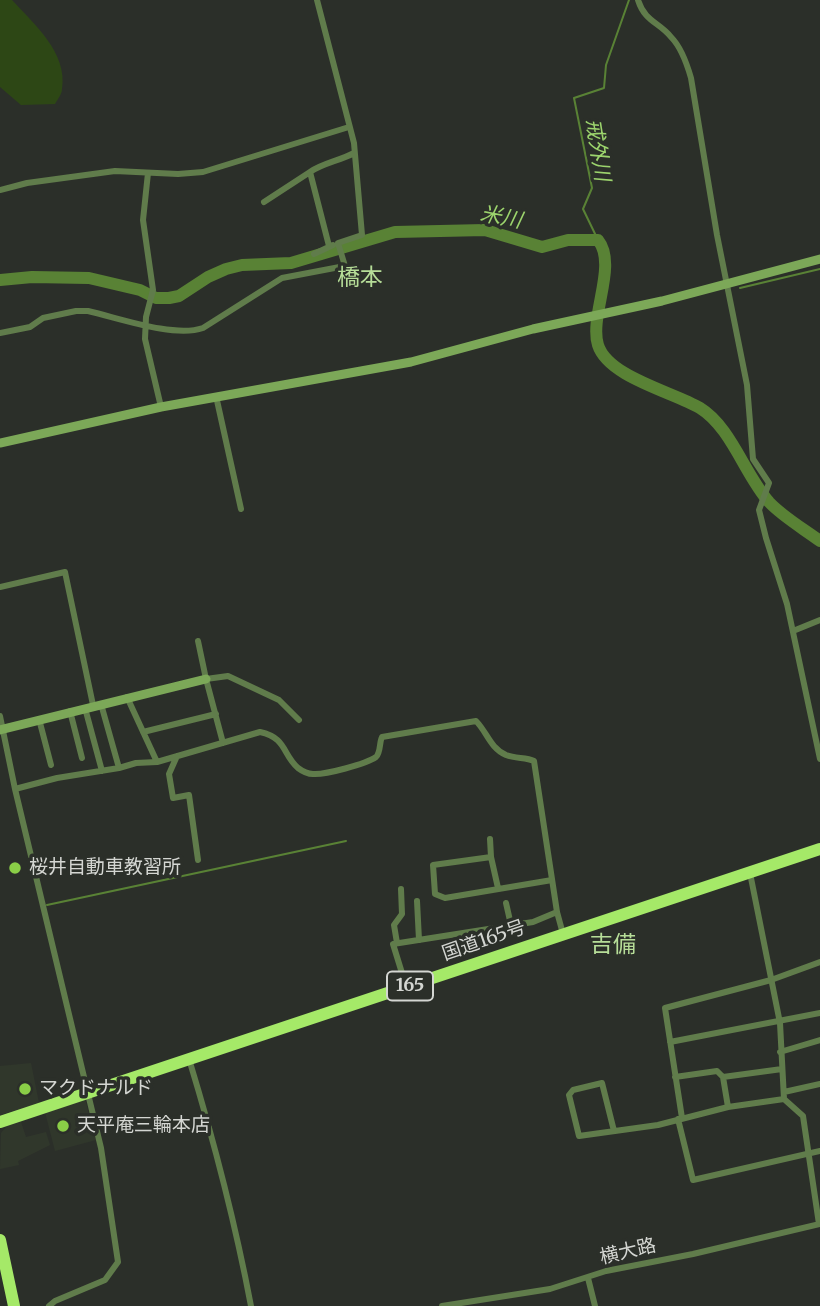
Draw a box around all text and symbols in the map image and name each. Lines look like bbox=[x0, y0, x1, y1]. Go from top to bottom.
water label: 戒外川 bbox=[580, 117, 614, 183]
water label: 米川 bbox=[478, 202, 524, 234]
district label: 橋本 bbox=[337, 264, 383, 292]
place label: 桜井自動車教習所 bbox=[29, 857, 181, 879]
marker: 桜井自動車教習所 bbox=[7, 860, 23, 876]
street label: 国道165号 bbox=[439, 916, 529, 966]
district label: 吉備 bbox=[590, 931, 636, 959]
road number: 165 bbox=[387, 972, 433, 1001]
place label: マクドナルド bbox=[39, 1078, 153, 1100]
marker: マクドナルド bbox=[17, 1081, 33, 1097]
place label: 天平庵三輪本店 bbox=[77, 1115, 210, 1137]
marker: 天平庵三輪本店 bbox=[55, 1118, 71, 1134]
street label: 横大路 bbox=[598, 1234, 658, 1270]

